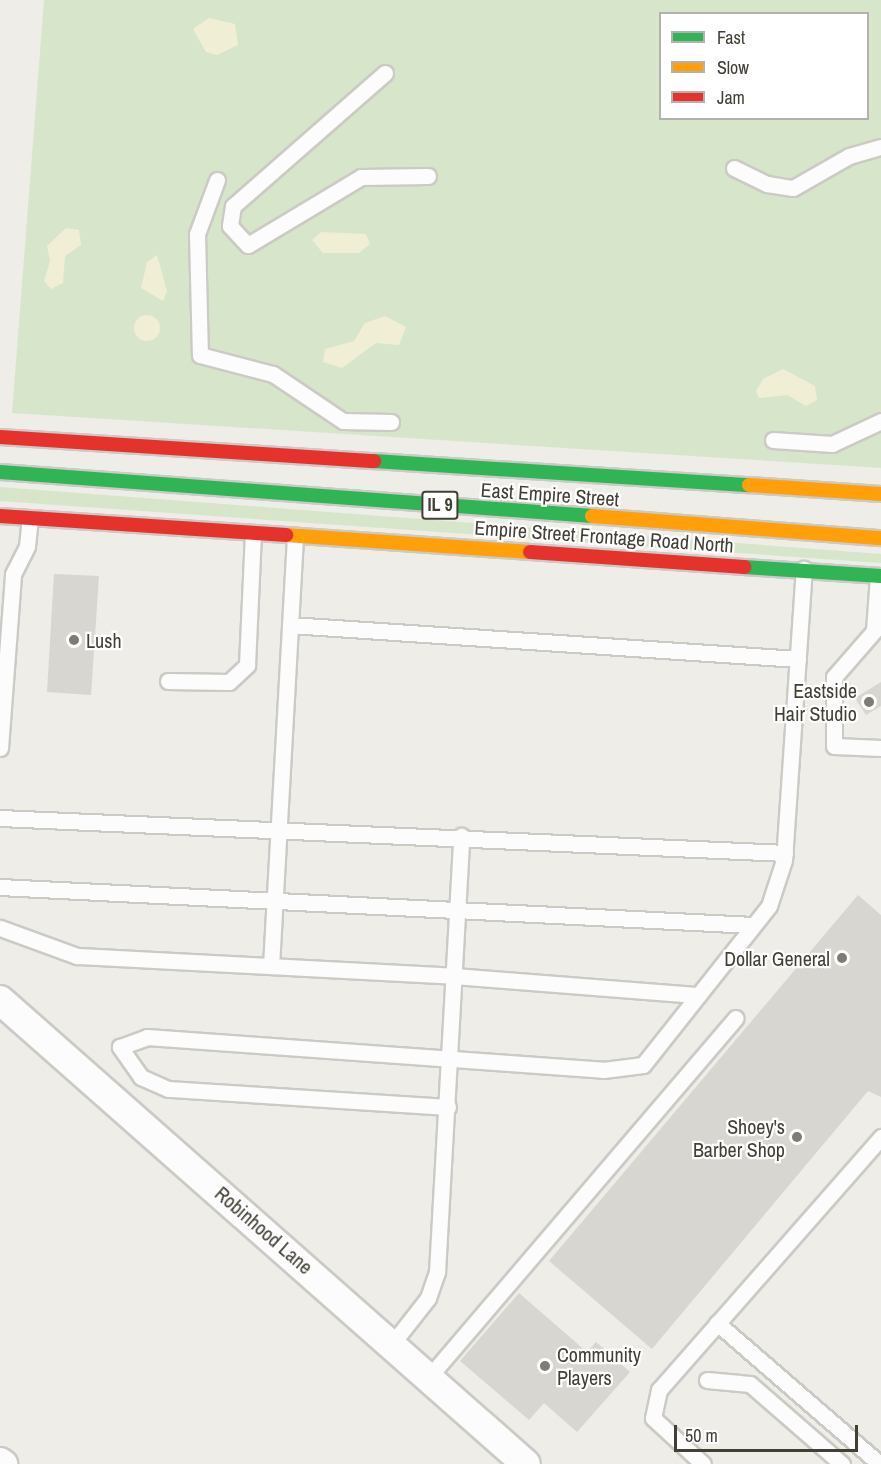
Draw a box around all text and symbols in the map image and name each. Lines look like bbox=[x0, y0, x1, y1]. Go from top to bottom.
legend bbox=[659, 12, 869, 120]
text: Fast bbox=[717, 25, 745, 50]
text: Slow bbox=[717, 55, 749, 80]
text: Jam bbox=[717, 85, 745, 110]
street label: East Empire Street bbox=[480, 477, 620, 511]
road number: IL 9 bbox=[420, 490, 460, 520]
street label: Empire Street Frontage Road North bbox=[474, 515, 734, 557]
place label: Lush bbox=[86, 628, 122, 652]
marker: Lush bbox=[67, 633, 81, 647]
place label: Eastside Hair Studio bbox=[774, 678, 857, 725]
marker: Eastside Hair Studio bbox=[862, 695, 876, 709]
place label: Dollar General bbox=[724, 946, 830, 970]
marker: Dollar General bbox=[835, 951, 849, 965]
place label: Shoey's Barber Shop bbox=[693, 1114, 785, 1161]
marker: Shoey's Barber Shop bbox=[790, 1130, 804, 1144]
street label: Robinhood Lane bbox=[210, 1181, 318, 1279]
place label: Community Players bbox=[557, 1342, 641, 1389]
marker: Community Players bbox=[538, 1359, 552, 1373]
scale bar bbox=[677, 1413, 862, 1451]
text: 50 m bbox=[685, 1423, 718, 1448]

